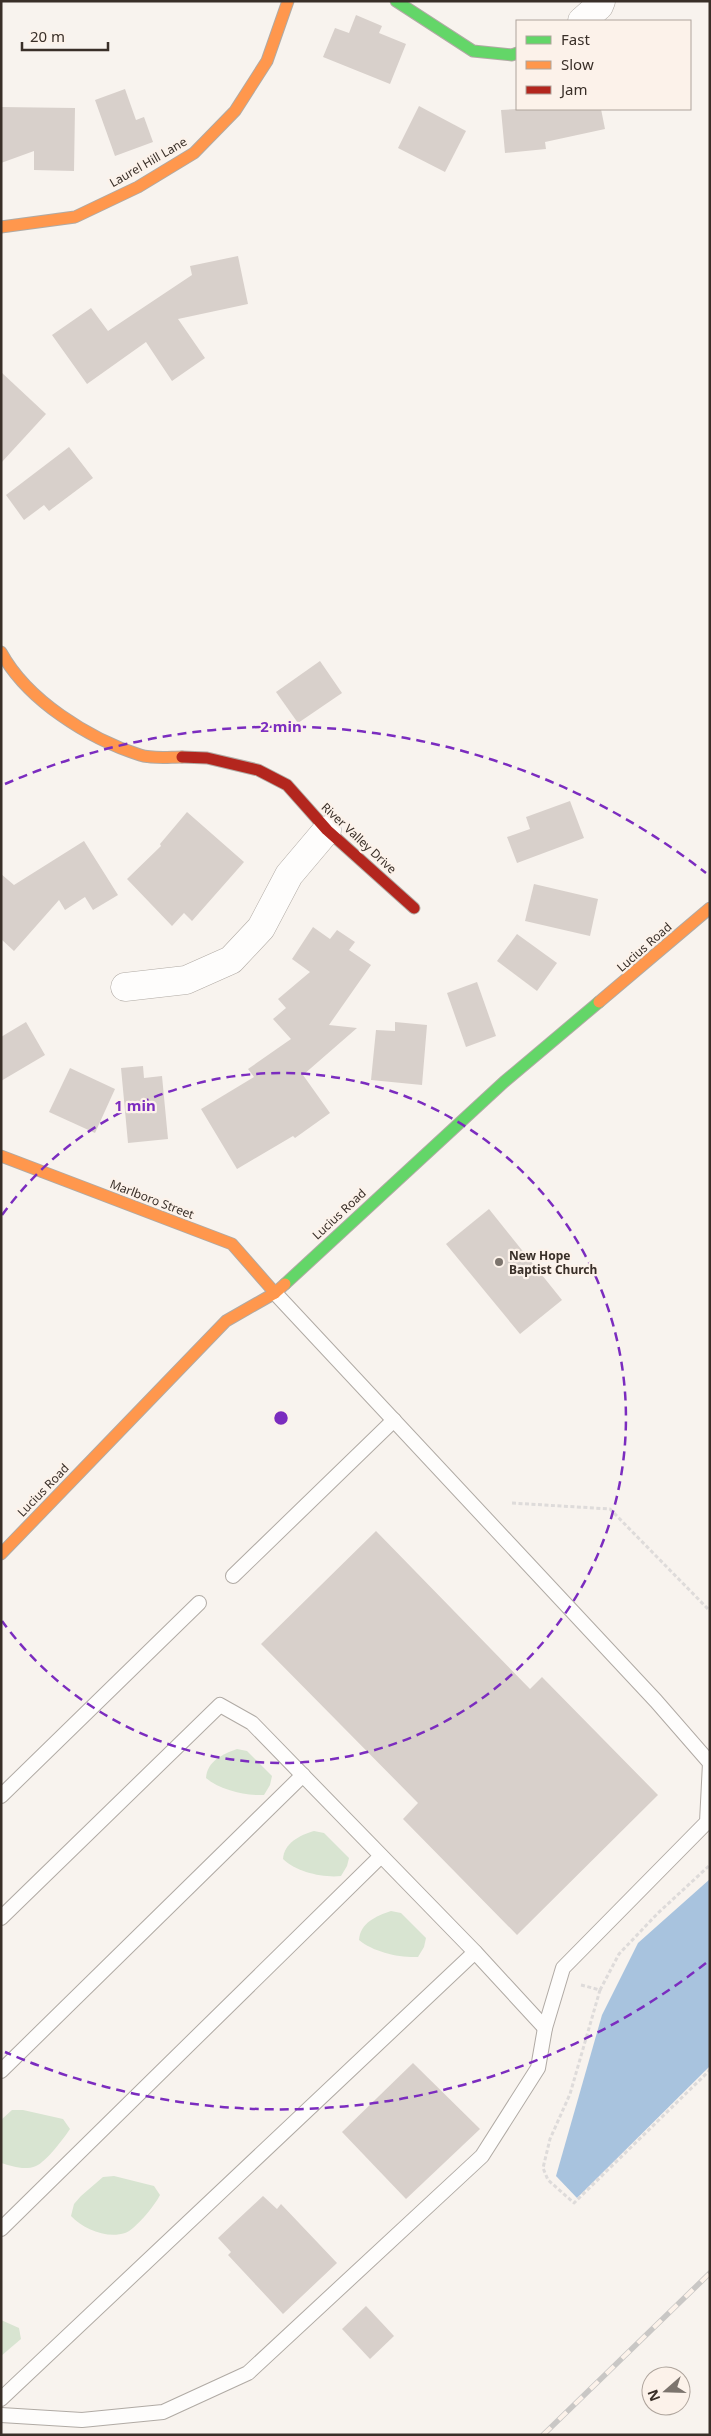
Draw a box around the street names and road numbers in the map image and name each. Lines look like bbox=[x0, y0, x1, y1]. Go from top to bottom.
street label: Laurel Hill Lane bbox=[106, 133, 190, 191]
street label: River Valley Drive bbox=[318, 799, 400, 877]
street label: Lucius Road bbox=[613, 918, 675, 976]
street label: Marlboro Street bbox=[107, 1175, 197, 1223]
street label: Lucius Road bbox=[308, 1185, 370, 1243]
street label: Lucius Road bbox=[13, 1460, 73, 1520]

